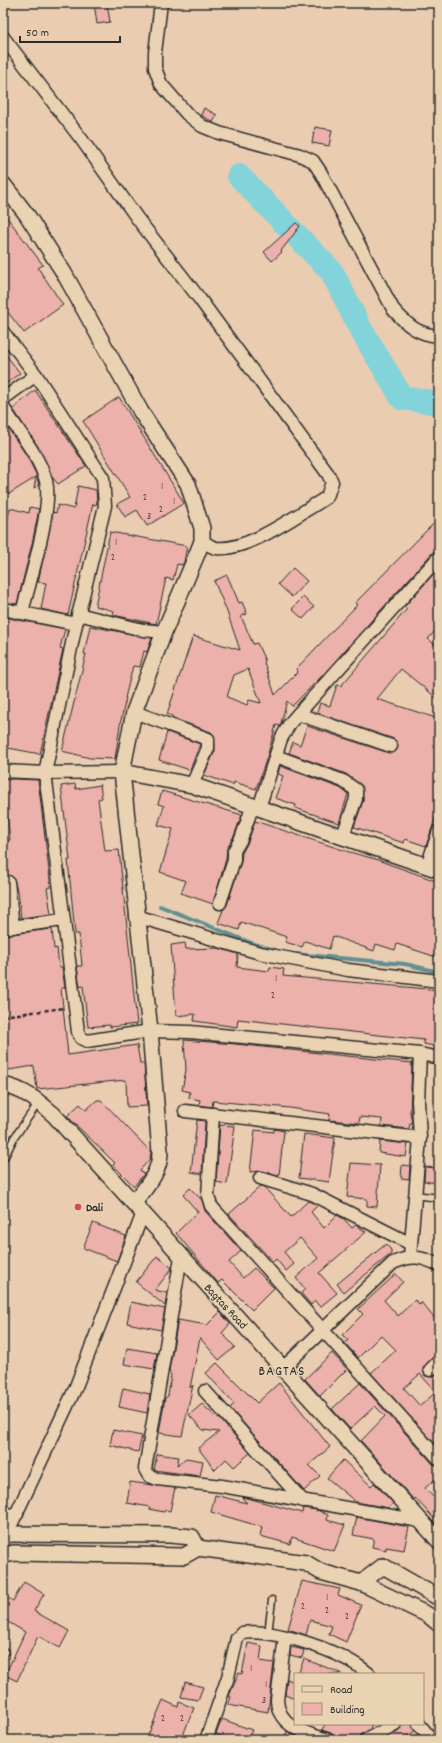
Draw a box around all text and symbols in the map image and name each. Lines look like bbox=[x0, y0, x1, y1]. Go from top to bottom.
scale bar bbox=[20, 18, 120, 44]
text: 50 m bbox=[26, 25, 49, 42]
house number: 1 bbox=[161, 480, 163, 494]
house number: 2 bbox=[143, 491, 147, 505]
house number: 1 bbox=[173, 495, 175, 509]
house number: 2 bbox=[159, 503, 163, 517]
house number: 3 bbox=[147, 510, 151, 524]
house number: 1 bbox=[115, 536, 117, 550]
house number: 2 bbox=[111, 551, 115, 565]
house number: 1 bbox=[275, 972, 277, 986]
house number: 2 bbox=[271, 989, 275, 1003]
place label: Dali bbox=[86, 1200, 104, 1217]
marker: Dali bbox=[73, 1202, 83, 1212]
street label: Bagtas Road bbox=[199, 1280, 251, 1334]
district label: BAGTAS bbox=[259, 1362, 305, 1382]
house number: 1 bbox=[326, 1591, 328, 1605]
house number: 2 bbox=[301, 1600, 305, 1614]
house number: 2 bbox=[325, 1604, 329, 1618]
house number: 2 bbox=[345, 1610, 349, 1624]
house number: 1 bbox=[250, 1662, 252, 1676]
legend bbox=[294, 1673, 424, 1725]
house number: 1 bbox=[265, 1678, 267, 1692]
text: Road bbox=[330, 1682, 352, 1699]
house number: 3 bbox=[262, 1694, 266, 1708]
text: Building bbox=[330, 1702, 365, 1719]
house number: 2 bbox=[161, 1712, 165, 1726]
house number: 2 bbox=[180, 1712, 184, 1726]

